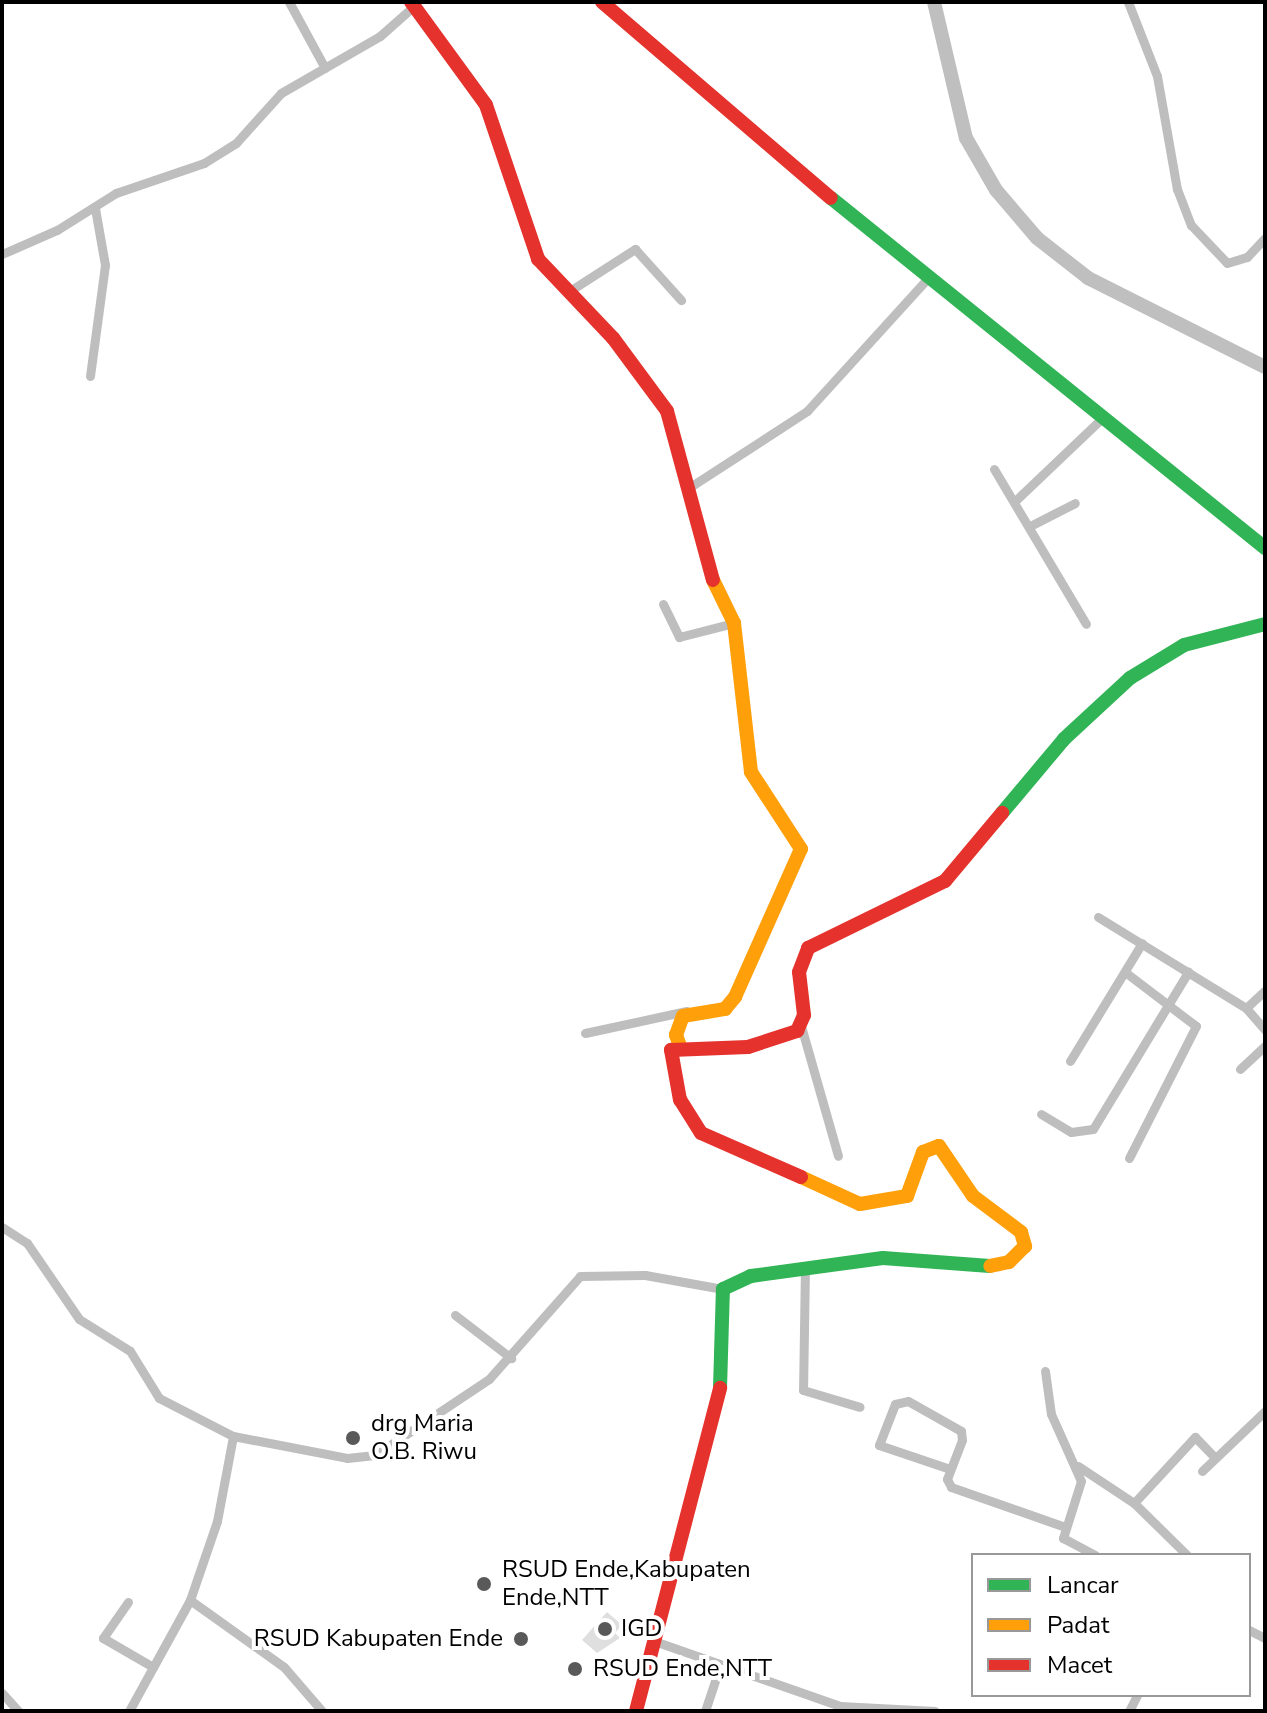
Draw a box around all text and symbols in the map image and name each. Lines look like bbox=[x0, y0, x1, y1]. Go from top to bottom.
place label: drg Maria O.B. Riwu bbox=[371, 1410, 477, 1466]
marker: drg Maria O.B. Riwu bbox=[342, 1427, 364, 1449]
legend bbox=[971, 1553, 1251, 1697]
place label: RSUD Ende,Kabupaten Ende,NTT bbox=[502, 1556, 751, 1612]
text: Lancar bbox=[1047, 1569, 1119, 1601]
marker: RSUD Ende,Kabupaten Ende,NTT bbox=[473, 1573, 495, 1595]
text: Padat bbox=[1047, 1609, 1109, 1641]
place label: IGD bbox=[621, 1615, 662, 1643]
marker: IGD bbox=[596, 1620, 614, 1638]
place label: RSUD Kabupaten Ende bbox=[254, 1625, 503, 1653]
marker: RSUD Kabupaten Ende bbox=[510, 1628, 532, 1650]
text: Macet bbox=[1047, 1649, 1112, 1681]
place label: RSUD Ende,NTT bbox=[593, 1655, 772, 1683]
marker: RSUD Ende,NTT bbox=[564, 1658, 586, 1680]

